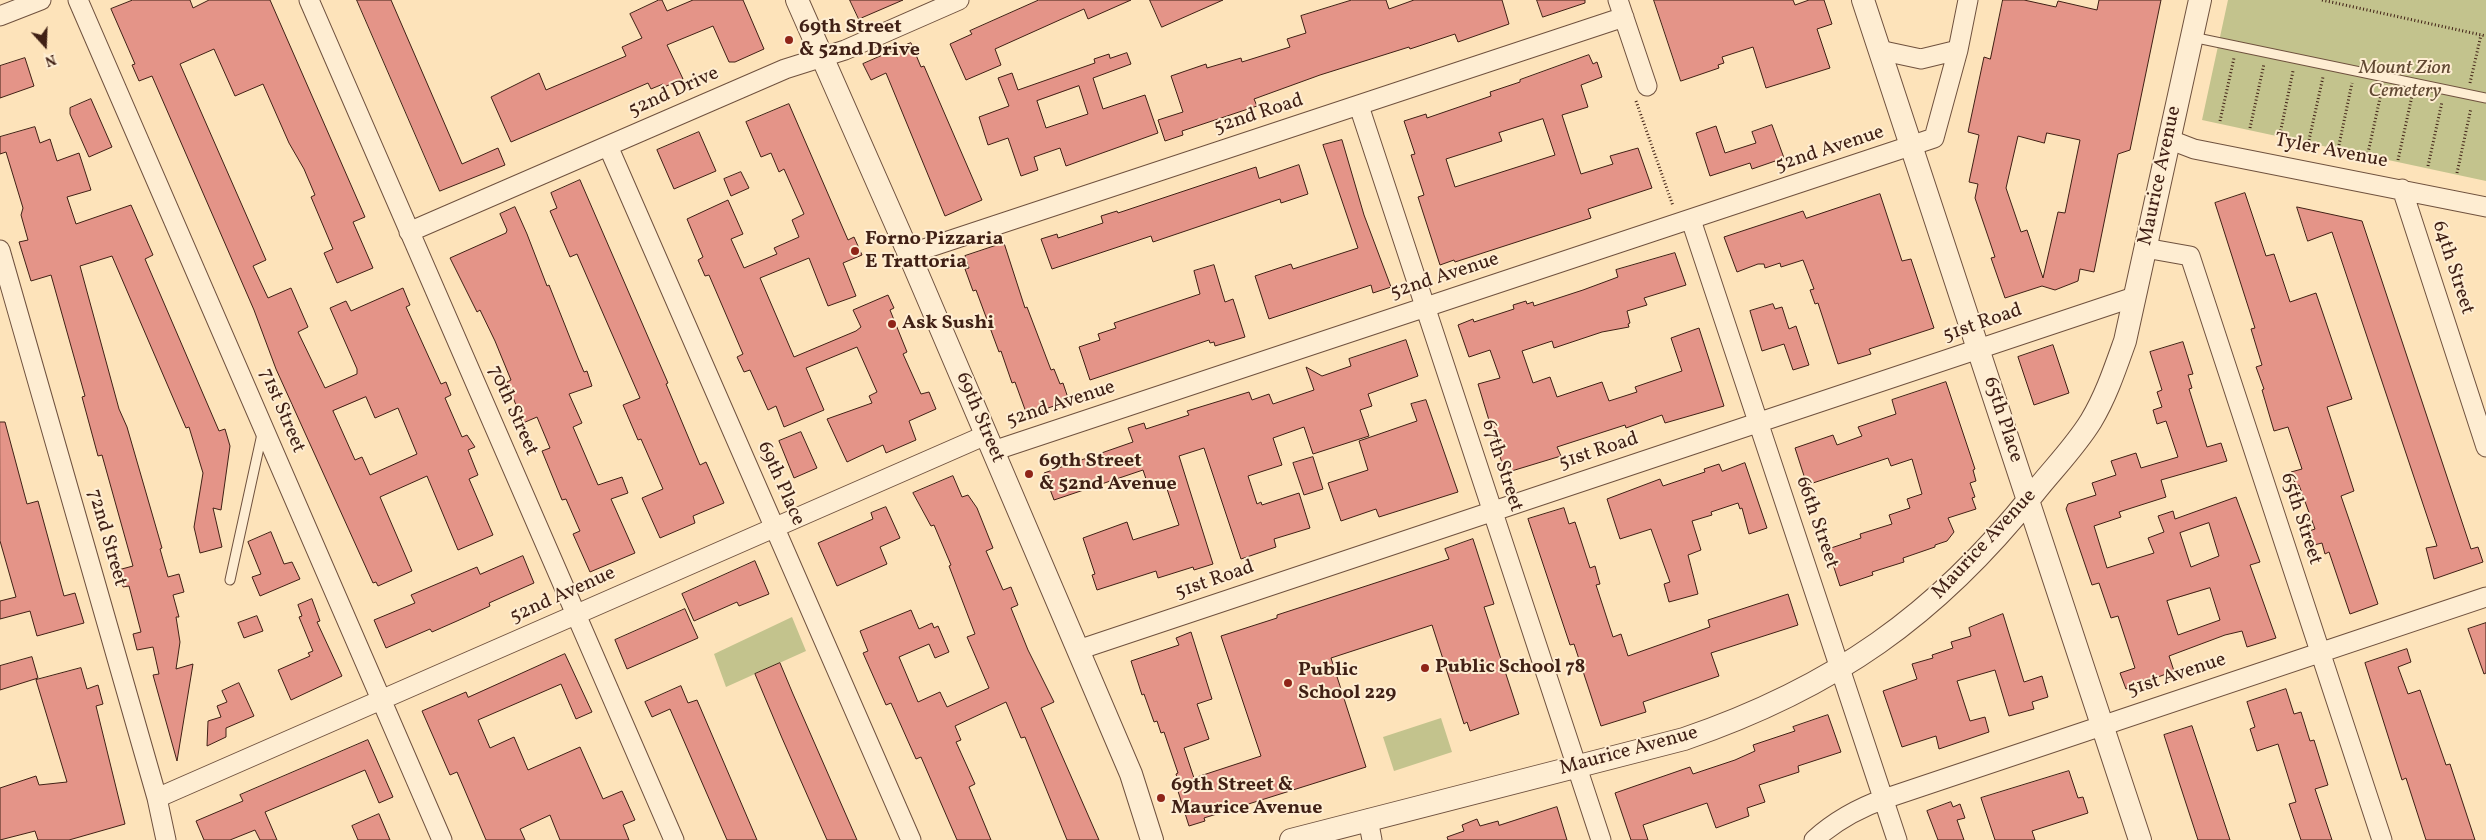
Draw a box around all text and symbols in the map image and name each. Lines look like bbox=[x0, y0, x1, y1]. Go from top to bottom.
place label: 69th Street & 52nd Drive bbox=[799, 16, 920, 63]
north arrow bbox=[20, 20, 70, 70]
marker: 69th Street & 52nd Drive bbox=[783, 34, 795, 46]
text: N bbox=[42, 49, 58, 70]
park label: Mount Zion Cemetery bbox=[2359, 57, 2451, 104]
street label: 52nd Drive bbox=[625, 62, 723, 124]
street label: 52nd Road bbox=[1211, 89, 1307, 141]
street label: Maurice Avenue bbox=[2134, 104, 2188, 248]
street label: 52nd Avenue bbox=[1773, 121, 1887, 179]
street label: Tyler Avenue bbox=[2272, 129, 2390, 175]
street label: 64th Street bbox=[2426, 218, 2478, 318]
place label: Forno Pizzaria E Trattoria bbox=[865, 228, 1004, 275]
marker: Forno Pizzaria E Trattoria bbox=[849, 245, 861, 257]
street label: 52nd Avenue bbox=[1388, 248, 1502, 306]
street label: 51st Road bbox=[1940, 299, 2026, 349]
place label: Ask Sushi bbox=[902, 312, 994, 336]
marker: Ask Sushi bbox=[886, 318, 898, 330]
street label: 70th Street bbox=[481, 362, 543, 460]
street label: 71st Street bbox=[252, 365, 310, 457]
street label: 69th Street bbox=[949, 369, 1009, 467]
street label: 65th Place bbox=[1977, 374, 2027, 466]
street label: 52nd Avenue bbox=[1004, 376, 1118, 434]
street label: 67th Street bbox=[1475, 417, 1527, 515]
street label: 51st Road bbox=[1556, 428, 1642, 476]
street label: 69th Place bbox=[751, 438, 809, 530]
place label: 69th Street & 52nd Avenue bbox=[1039, 450, 1177, 497]
marker: 69th Street & 52nd Avenue bbox=[1023, 468, 1035, 480]
street label: 65th Street bbox=[2274, 470, 2326, 568]
street label: 66th Street bbox=[1789, 474, 1843, 572]
street label: Maurice Avenue bbox=[1928, 485, 2042, 605]
street label: 72nd Street bbox=[81, 487, 131, 589]
street label: 51st Road bbox=[1172, 556, 1258, 606]
street label: 52nd Avenue bbox=[507, 562, 619, 630]
street label: 51st Avenue bbox=[2125, 649, 2229, 703]
place label: Public School 78 bbox=[1435, 656, 1585, 680]
place label: Public School 229 bbox=[1298, 659, 1396, 706]
marker: Public School 78 bbox=[1419, 662, 1431, 674]
marker: Public School 229 bbox=[1282, 677, 1294, 689]
street label: Maurice Avenue bbox=[1557, 722, 1701, 782]
place label: 69th Street & Maurice Avenue bbox=[1171, 774, 1322, 821]
marker: 69th Street & Maurice Avenue bbox=[1155, 792, 1167, 804]

